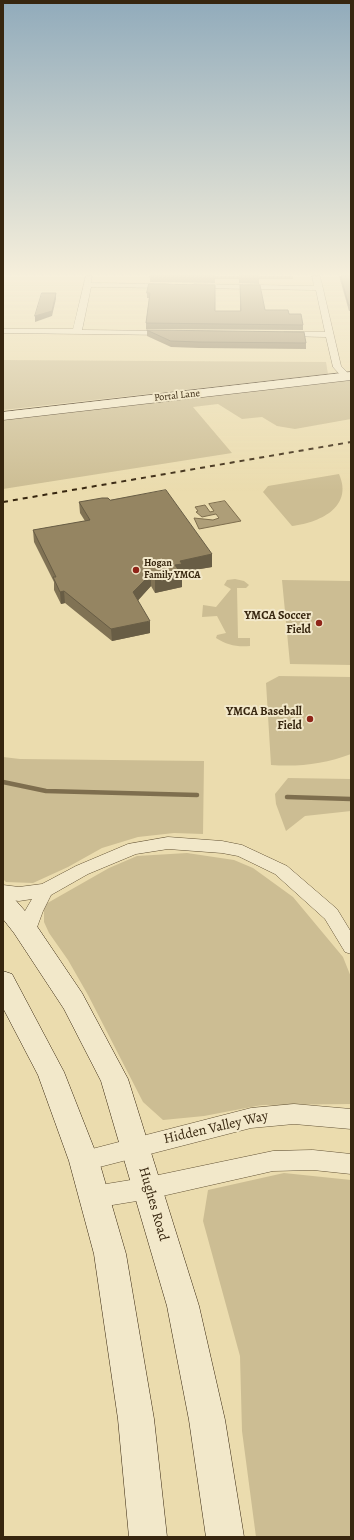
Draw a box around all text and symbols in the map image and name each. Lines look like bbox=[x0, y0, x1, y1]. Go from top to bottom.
street label: Portal Lane bbox=[154, 388, 200, 404]
place label: Hogan Family YMCA bbox=[144, 558, 201, 582]
marker: Hogan Family YMCA bbox=[131, 565, 141, 575]
place label: YMCA Soccer Field bbox=[244, 609, 311, 637]
marker: YMCA Soccer Field bbox=[314, 618, 324, 628]
place label: YMCA Baseball Field bbox=[226, 705, 302, 733]
marker: YMCA Baseball Field bbox=[305, 714, 315, 724]
street label: Hidden Valley Way bbox=[162, 1108, 270, 1148]
street label: Hughes Road bbox=[134, 1165, 172, 1243]

